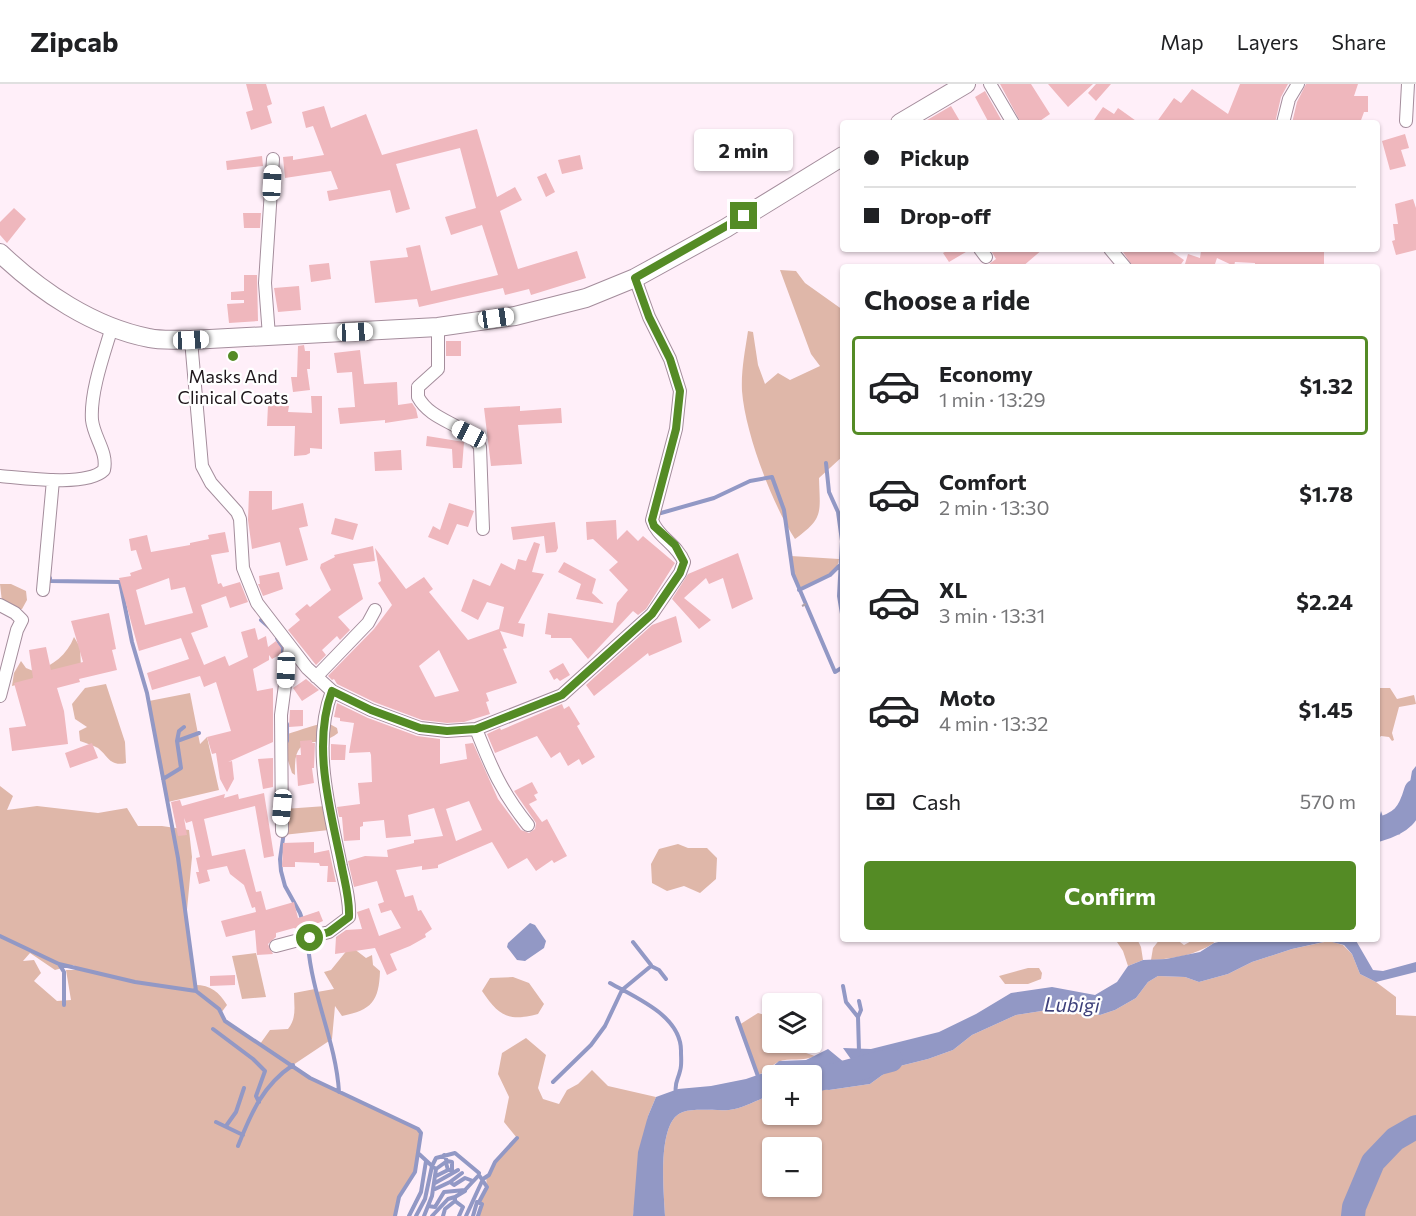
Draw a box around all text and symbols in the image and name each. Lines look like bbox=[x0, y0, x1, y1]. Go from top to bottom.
text: Zipcab bbox=[30, 24, 119, 58]
text: Map bbox=[1160, 29, 1204, 54]
text: Layers bbox=[1237, 29, 1299, 54]
text: Share bbox=[1332, 29, 1386, 54]
callout: 2 min bbox=[694, 129, 794, 171]
text: 2 min bbox=[719, 138, 768, 162]
text: Pickup bbox=[900, 144, 969, 171]
car bbox=[262, 165, 282, 201]
route end bbox=[730, 202, 757, 229]
text: Drop-off bbox=[900, 202, 991, 229]
text: Choose a ride bbox=[864, 283, 1030, 316]
car bbox=[477, 307, 515, 329]
car bbox=[337, 322, 373, 342]
car bbox=[173, 330, 209, 350]
marker: Masks And Clinical Coats bbox=[226, 349, 240, 363]
icon: car bbox=[867, 359, 921, 413]
text: Economy bbox=[939, 360, 1033, 387]
place label: Masks And Clinical Coats bbox=[178, 365, 288, 408]
text: $1.32 bbox=[1299, 372, 1353, 399]
text: 1 min · 13:29 bbox=[939, 387, 1046, 411]
car bbox=[449, 418, 489, 450]
icon: car bbox=[867, 467, 921, 521]
text: Comfort bbox=[939, 468, 1027, 495]
text: $1.78 bbox=[1299, 480, 1353, 507]
text: 2 min · 13:30 bbox=[939, 495, 1050, 519]
icon: car bbox=[867, 575, 921, 629]
text: XL bbox=[939, 576, 967, 603]
text: $2.24 bbox=[1296, 588, 1353, 615]
text: 3 min · 13:31 bbox=[939, 603, 1045, 627]
car bbox=[276, 652, 296, 688]
icon: car bbox=[867, 683, 921, 737]
text: Moto bbox=[939, 684, 995, 711]
text: $1.45 bbox=[1298, 696, 1353, 723]
text: 4 min · 13:32 bbox=[939, 711, 1048, 735]
icon: cash bbox=[864, 785, 897, 818]
car bbox=[271, 788, 293, 826]
text: Cash bbox=[912, 788, 961, 815]
text: 570 m bbox=[1300, 789, 1356, 813]
button: Confirm bbox=[864, 861, 1356, 930]
route start bbox=[296, 924, 323, 951]
water label: Lubigi bbox=[1044, 992, 1101, 1016]
map controls bbox=[762, 993, 822, 1197]
button: layers bbox=[762, 993, 822, 1053]
button: + bbox=[762, 1065, 822, 1125]
button: − bbox=[762, 1137, 822, 1197]

